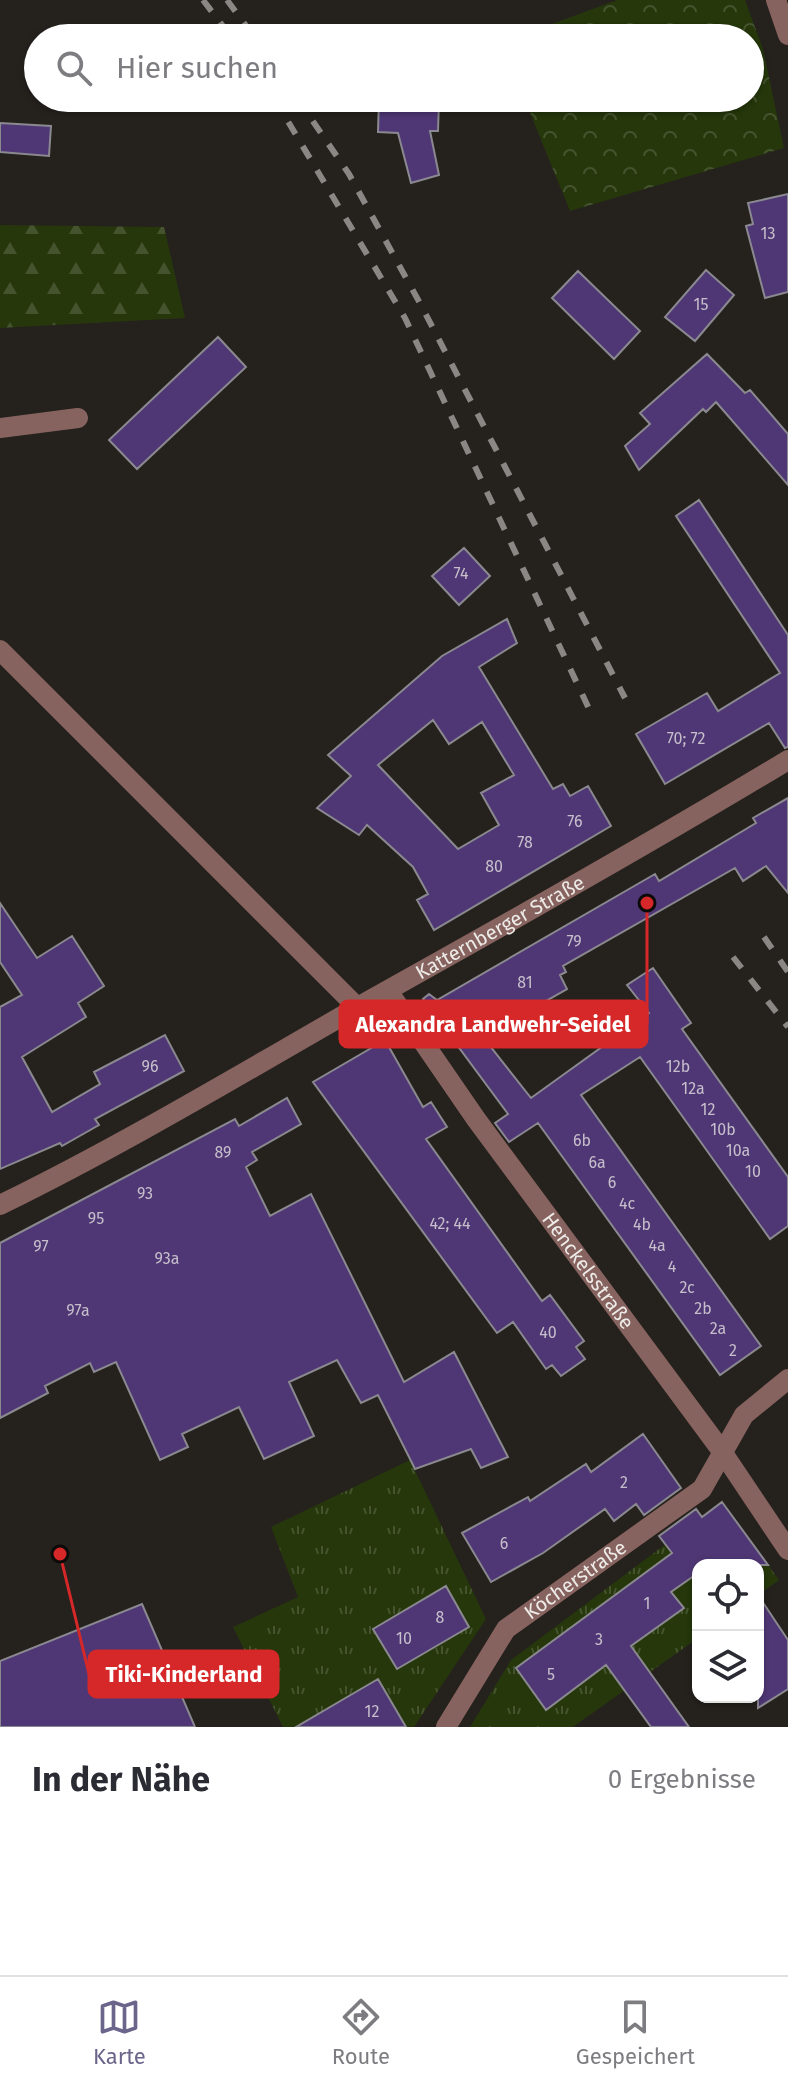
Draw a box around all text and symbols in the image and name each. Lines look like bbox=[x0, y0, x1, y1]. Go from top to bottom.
search box bbox=[24, 24, 764, 112]
icon: search bbox=[52, 46, 96, 90]
text: Hier suchen bbox=[116, 50, 278, 86]
house number: 13 bbox=[761, 224, 775, 243]
house number: 15 bbox=[694, 295, 708, 314]
house number: 74 bbox=[454, 564, 469, 583]
house number: 70; 72 bbox=[667, 729, 705, 748]
house number: 76 bbox=[567, 812, 583, 831]
house number: 78 bbox=[517, 833, 533, 852]
house number: 80 bbox=[485, 857, 503, 876]
street label: Katternberger Straße bbox=[411, 870, 589, 984]
house number: 79 bbox=[566, 932, 582, 951]
house number: 81 bbox=[517, 973, 533, 992]
callout: Alexandra Landwehr-Seidel bbox=[340, 1001, 647, 1047]
text: Alexandra Landwehr-Seidel bbox=[355, 1011, 631, 1038]
house number: 96 bbox=[142, 1057, 158, 1076]
house number: 12b bbox=[666, 1057, 690, 1076]
house number: 12a bbox=[681, 1079, 705, 1098]
house number: 12 bbox=[701, 1100, 715, 1119]
house number: 10b bbox=[710, 1120, 736, 1139]
house number: 6b bbox=[573, 1131, 591, 1150]
house number: 10a bbox=[726, 1141, 750, 1160]
house number: 89 bbox=[215, 1143, 231, 1162]
house number: 6a bbox=[588, 1153, 606, 1172]
house number: 10 bbox=[745, 1162, 761, 1181]
house number: 6 bbox=[608, 1173, 616, 1192]
house number: 93 bbox=[137, 1184, 153, 1203]
house number: 4c bbox=[619, 1194, 635, 1213]
street label: Henckelsstraße bbox=[537, 1208, 639, 1334]
house number: 95 bbox=[88, 1209, 104, 1228]
house number: 42; 44 bbox=[429, 1214, 471, 1233]
house number: 4b bbox=[633, 1215, 651, 1234]
house number: 4a bbox=[648, 1236, 666, 1255]
house number: 97 bbox=[33, 1237, 49, 1256]
house number: 93a bbox=[155, 1249, 179, 1268]
house number: 4 bbox=[668, 1257, 677, 1276]
house number: 2c bbox=[679, 1278, 695, 1297]
house number: 2b bbox=[694, 1299, 712, 1318]
house number: 97a bbox=[66, 1301, 90, 1320]
house number: 2a bbox=[710, 1319, 726, 1338]
house number: 40 bbox=[539, 1323, 557, 1342]
house number: 2 bbox=[729, 1341, 737, 1360]
house number: 2 bbox=[620, 1473, 628, 1492]
house number: 6 bbox=[500, 1534, 508, 1553]
street label: Köcherstraße bbox=[519, 1535, 631, 1624]
map controls bbox=[692, 1559, 764, 1703]
button: locate bbox=[692, 1559, 764, 1631]
house number: 1 bbox=[644, 1594, 650, 1613]
house number: 8 bbox=[436, 1608, 445, 1627]
house number: 10 bbox=[396, 1629, 412, 1648]
house number: 3 bbox=[595, 1630, 603, 1649]
button: layers bbox=[692, 1631, 764, 1703]
callout: Tiki-Kinderland bbox=[89, 1651, 278, 1697]
text: Tiki-Kinderland bbox=[106, 1661, 262, 1688]
house number: 5 bbox=[547, 1665, 555, 1684]
house number: 12 bbox=[365, 1702, 379, 1721]
text: In der Nähe bbox=[32, 1759, 210, 1800]
text: 0 Ergebnisse bbox=[608, 1764, 756, 1795]
tab: Karte bbox=[93, 1995, 146, 2070]
tab: Route bbox=[332, 1995, 390, 2070]
tab: Gespeichert bbox=[576, 1995, 695, 2070]

